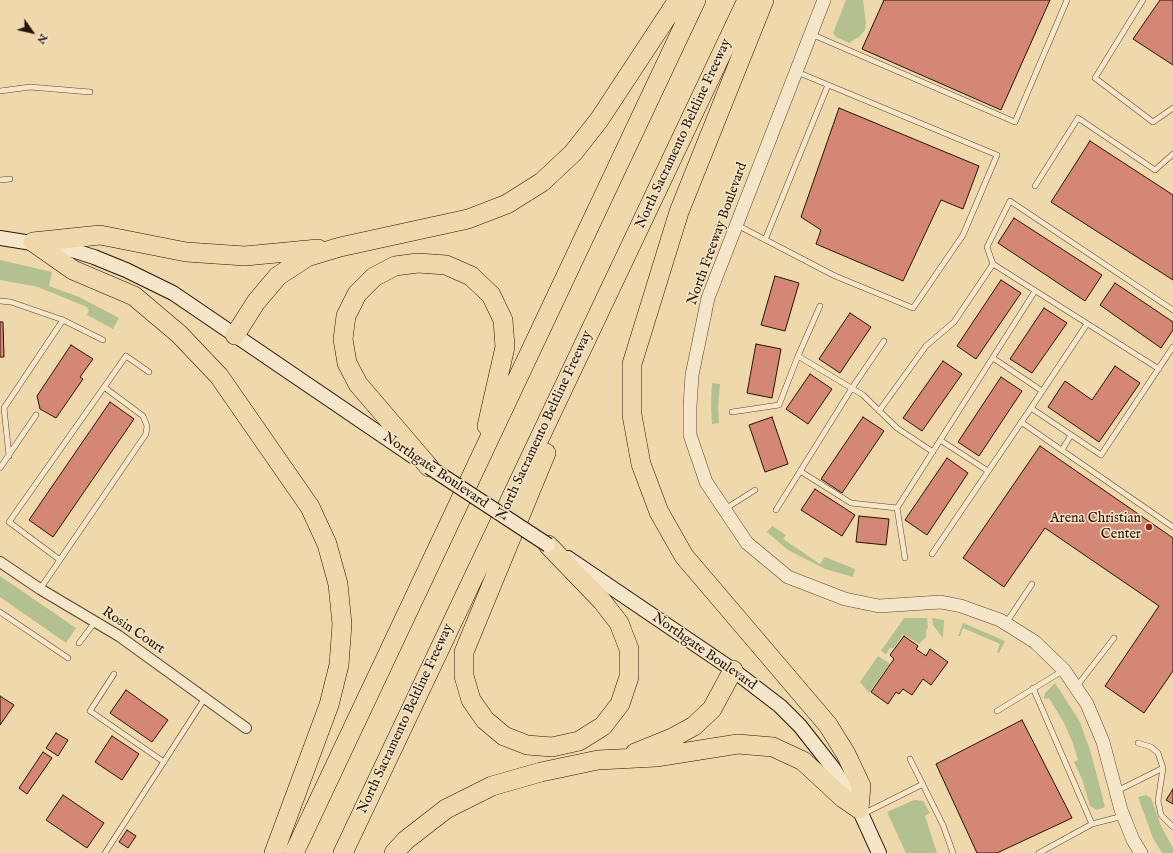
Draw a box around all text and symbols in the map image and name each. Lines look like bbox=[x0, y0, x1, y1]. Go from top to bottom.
north arrow bbox=[12, 12, 52, 52]
text: N bbox=[33, 31, 50, 47]
street label: North Sacramento Beltline Freeway bbox=[633, 36, 735, 232]
street label: North Freeway Boulevard bbox=[684, 160, 752, 308]
street label: North Sacramento Beltline Freeway bbox=[494, 328, 596, 524]
street label: Northgate Boulevard bbox=[379, 429, 491, 513]
place label: Arena Christian Center bbox=[1050, 511, 1141, 544]
marker: Arena Christian Center bbox=[1144, 522, 1154, 532]
street label: Rosin Court bbox=[98, 604, 168, 658]
street label: Northgate Boulevard bbox=[649, 610, 759, 694]
street label: North Sacramento Beltline Freeway bbox=[355, 621, 457, 817]

